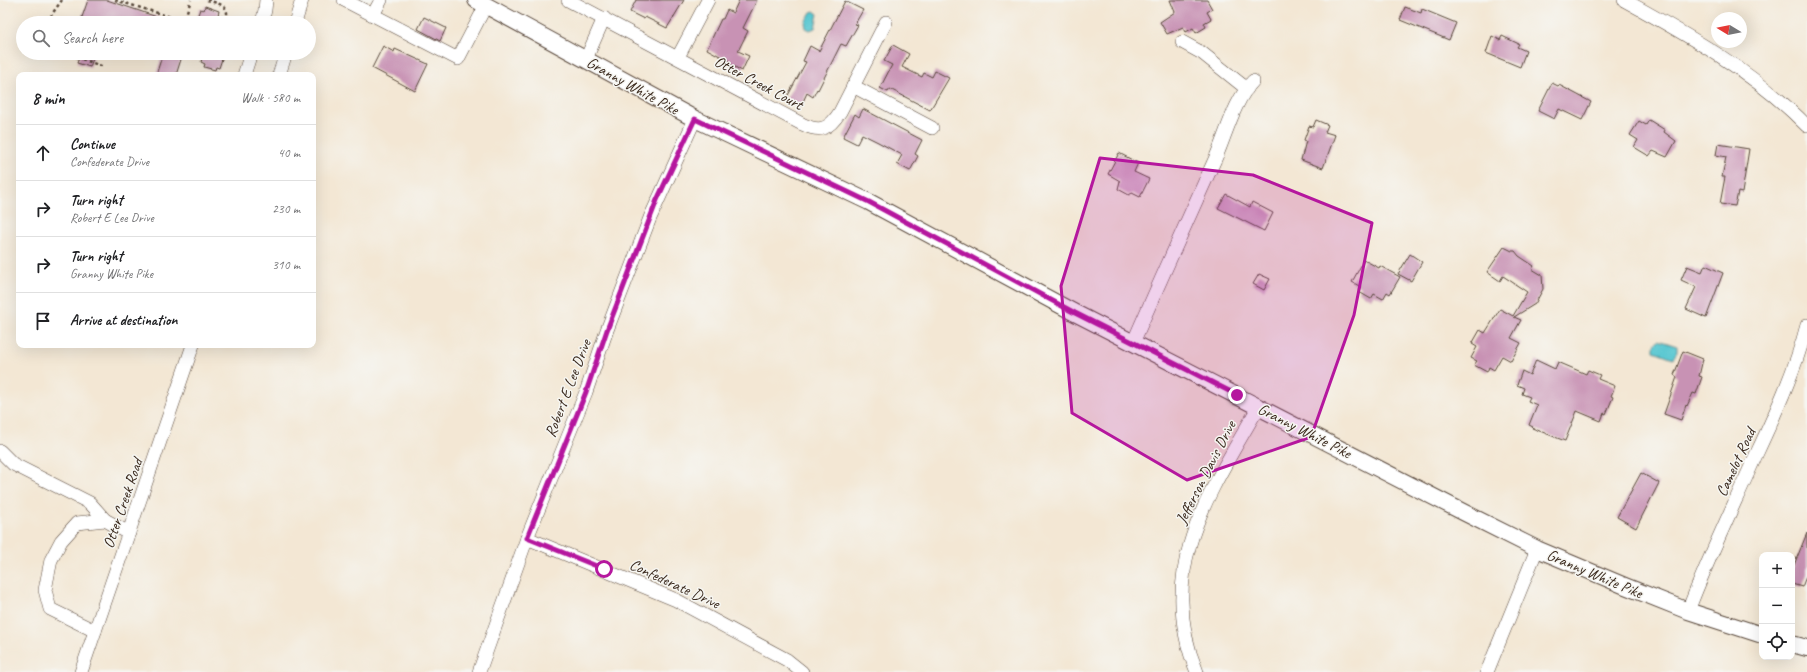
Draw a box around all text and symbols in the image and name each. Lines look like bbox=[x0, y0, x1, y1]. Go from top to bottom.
north arrow bbox=[1711, 12, 1747, 48]
search box bbox=[16, 16, 316, 60]
icon: search bbox=[30, 27, 52, 49]
text: Search here bbox=[62, 29, 123, 48]
street label: Otter Creek Court bbox=[711, 51, 808, 115]
street label: Granny White Pike bbox=[583, 52, 684, 120]
text: 8 min bbox=[32, 88, 65, 109]
text: Walk · 580 m bbox=[241, 90, 300, 106]
text: Continue bbox=[70, 135, 115, 154]
icon: ahead bbox=[32, 142, 54, 164]
text: 40 m bbox=[278, 145, 300, 161]
text: Confederate Drive bbox=[70, 154, 149, 170]
text: Turn right bbox=[70, 191, 123, 210]
icon: right bbox=[32, 198, 54, 220]
text: 230 m bbox=[272, 201, 300, 217]
text: Robert E Lee Drive bbox=[70, 210, 154, 226]
text: Turn right bbox=[70, 247, 123, 266]
icon: right bbox=[32, 254, 54, 276]
text: 310 m bbox=[272, 257, 300, 273]
text: Granny White Pike bbox=[70, 266, 153, 282]
icon: arrive bbox=[32, 310, 54, 332]
text: Arrive at destination bbox=[70, 311, 177, 330]
street label: Robert E Lee Drive bbox=[540, 335, 596, 440]
route end bbox=[1228, 386, 1246, 404]
street label: Granny White Pike bbox=[1255, 399, 1356, 464]
street label: Jefferson Davis Drive bbox=[1171, 416, 1241, 528]
street label: Camelot Road bbox=[1711, 423, 1762, 500]
street label: Otter Creek Road bbox=[98, 453, 148, 551]
street label: Granny White Pike bbox=[1544, 545, 1647, 604]
map controls bbox=[1759, 552, 1795, 660]
button: + bbox=[1759, 552, 1795, 588]
street label: Confederate Drive bbox=[626, 554, 725, 614]
route start bbox=[595, 560, 613, 578]
button: − bbox=[1759, 588, 1795, 624]
button: locate bbox=[1759, 624, 1795, 660]

